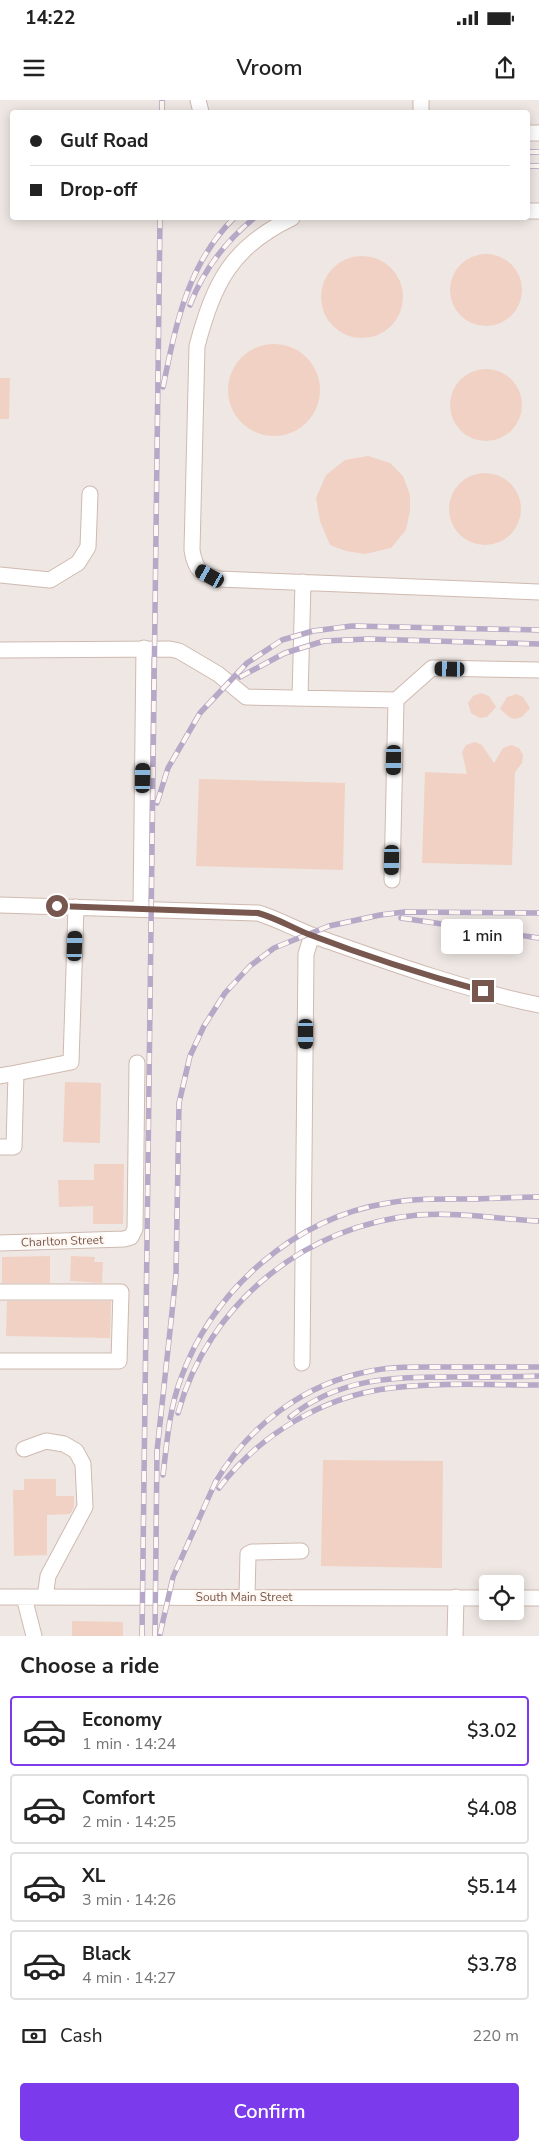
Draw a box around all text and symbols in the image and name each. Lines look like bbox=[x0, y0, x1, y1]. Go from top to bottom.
text: 14:22 bbox=[25, 5, 75, 31]
text: Vroom bbox=[236, 53, 303, 83]
icon: menu bbox=[20, 54, 48, 82]
icon: share bbox=[491, 54, 519, 82]
text: Gulf Road bbox=[60, 128, 148, 154]
text: Drop-off bbox=[60, 177, 137, 203]
car bbox=[193, 562, 226, 590]
car bbox=[434, 661, 465, 677]
car bbox=[386, 745, 401, 775]
car bbox=[135, 763, 150, 793]
car bbox=[384, 845, 399, 875]
route start bbox=[46, 895, 68, 917]
callout: 1 min bbox=[442, 918, 524, 954]
text: 1 min bbox=[462, 925, 502, 947]
car bbox=[66, 931, 83, 961]
route end bbox=[472, 980, 494, 1002]
car bbox=[298, 1019, 313, 1049]
street label: Charlton Street bbox=[21, 1232, 104, 1250]
map controls bbox=[479, 1575, 524, 1620]
button: locate bbox=[479, 1575, 524, 1620]
street label: South Main Street bbox=[196, 1589, 293, 1605]
text: Choose a ride bbox=[20, 1651, 159, 1681]
text: Economy bbox=[82, 1707, 162, 1733]
icon: car bbox=[22, 1709, 67, 1754]
text: $3.02 bbox=[467, 1718, 517, 1744]
text: 1 min · 14:24 bbox=[82, 1733, 176, 1755]
text: Comfort bbox=[82, 1785, 155, 1811]
icon: car bbox=[22, 1787, 67, 1832]
text: $4.08 bbox=[467, 1796, 517, 1822]
text: 2 min · 14:25 bbox=[82, 1811, 176, 1833]
text: XL bbox=[82, 1863, 105, 1889]
icon: car bbox=[22, 1865, 67, 1910]
text: $5.14 bbox=[467, 1874, 517, 1900]
text: 3 min · 14:26 bbox=[82, 1889, 176, 1911]
text: Black bbox=[82, 1941, 131, 1967]
icon: car bbox=[22, 1943, 67, 1988]
text: $3.78 bbox=[467, 1952, 517, 1978]
text: 4 min · 14:27 bbox=[82, 1967, 176, 1989]
icon: cash bbox=[20, 2022, 48, 2050]
text: Cash bbox=[60, 2023, 102, 2049]
text: 220 m bbox=[472, 2025, 519, 2047]
button: Confirm bbox=[20, 2083, 519, 2141]

